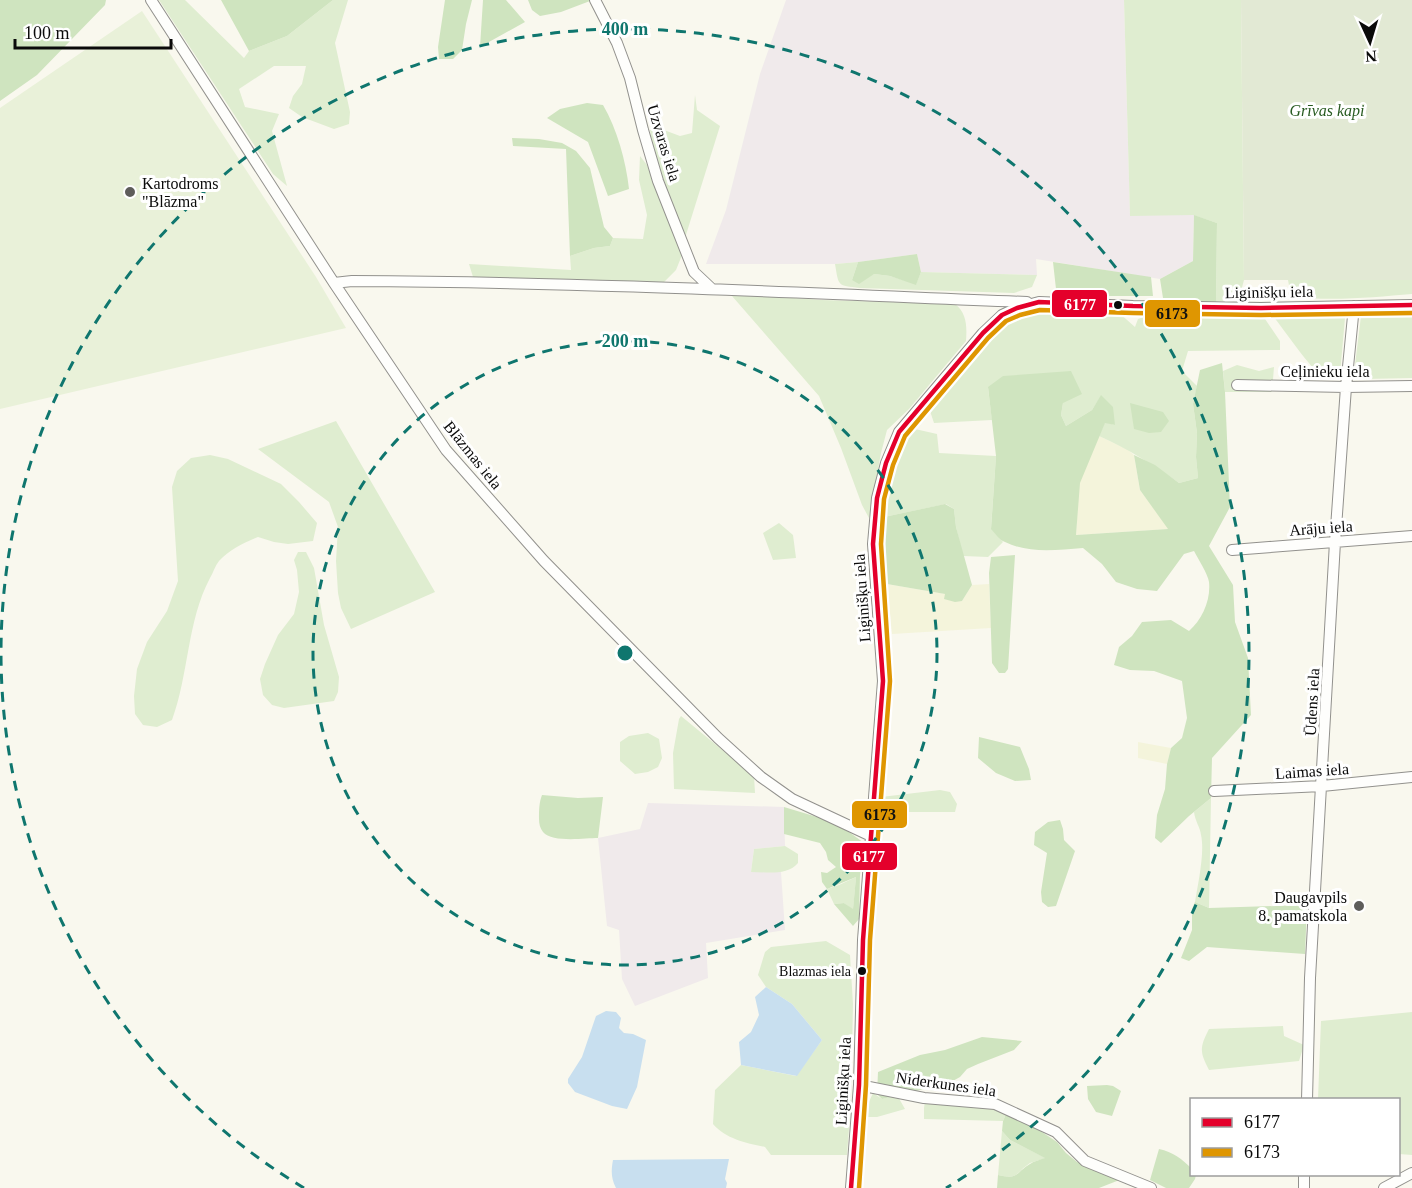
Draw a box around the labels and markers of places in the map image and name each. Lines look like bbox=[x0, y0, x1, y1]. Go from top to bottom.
place label: Kartodroms "Blāzma" bbox=[142, 175, 218, 210]
marker: Kartodroms "Blāzma" bbox=[123, 185, 137, 199]
unlabelled marker bbox=[1112, 299, 1124, 311]
centre of rings bbox=[615, 643, 635, 663]
place label: Daugavpils 8. pamatskola bbox=[1258, 889, 1347, 925]
marker: Daugavpils 8. pamatskola bbox=[1352, 899, 1366, 913]
place label: Blazmas iela bbox=[779, 964, 852, 979]
marker: Blazmas iela bbox=[856, 965, 868, 977]

